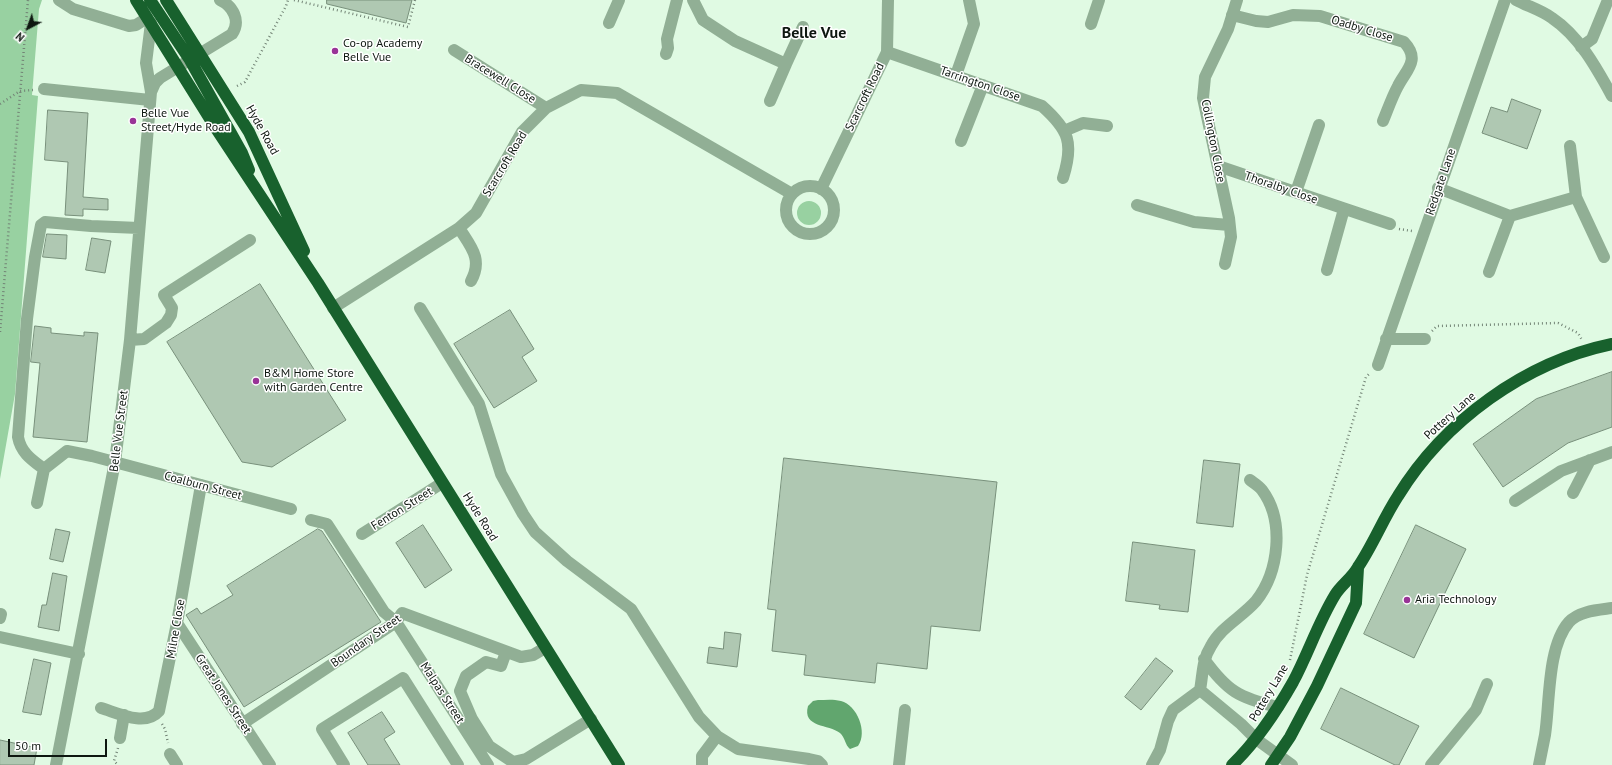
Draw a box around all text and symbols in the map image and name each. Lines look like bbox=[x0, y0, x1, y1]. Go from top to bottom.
north arrow bbox=[8, 8, 48, 48]
street label: Oadby Close bbox=[1329, 13, 1395, 45]
district label: Belle Vue bbox=[782, 23, 846, 43]
text: N bbox=[13, 29, 27, 45]
place label: Co-op Academy Belle Vue bbox=[343, 37, 422, 65]
marker: Co-op Academy Belle Vue bbox=[330, 46, 340, 56]
street label: Bracewell Close bbox=[462, 51, 538, 107]
street label: Scarcroft Road bbox=[842, 61, 888, 133]
street label: Tarrington Close bbox=[938, 64, 1022, 104]
street label: Collington Close bbox=[1198, 98, 1228, 184]
street label: Hyde Road bbox=[242, 103, 282, 157]
place label: Belle Vue Street/Hyde Road bbox=[141, 107, 231, 135]
marker: Belle Vue Street/Hyde Road bbox=[128, 116, 138, 126]
street label: Scarcroft Road bbox=[480, 129, 530, 199]
street label: Redgate Lane bbox=[1423, 147, 1459, 217]
street label: Thoralby Close bbox=[1243, 169, 1319, 207]
place label: B&M Home Store with Garden Centre bbox=[264, 367, 363, 395]
marker: B&M Home Store with Garden Centre bbox=[251, 376, 261, 386]
street label: Belle Vue Street bbox=[107, 389, 131, 473]
street label: Pottery Lane bbox=[1421, 389, 1479, 443]
street label: Coalburn Street bbox=[163, 469, 243, 503]
street label: Fenton Street bbox=[369, 484, 435, 534]
street label: Hyde Road bbox=[459, 490, 501, 544]
place label: Aria Technology bbox=[1415, 593, 1497, 607]
marker: Aria Technology bbox=[1402, 595, 1412, 605]
street label: Milne Close bbox=[164, 598, 188, 660]
street label: Boundary Street bbox=[328, 611, 404, 671]
street label: Great Jones Street bbox=[192, 651, 254, 737]
street label: Malpas Street bbox=[417, 660, 467, 726]
street label: Pottery Lane bbox=[1246, 662, 1292, 724]
scale bar bbox=[10, 731, 109, 757]
text: 50 m bbox=[15, 738, 41, 753]

